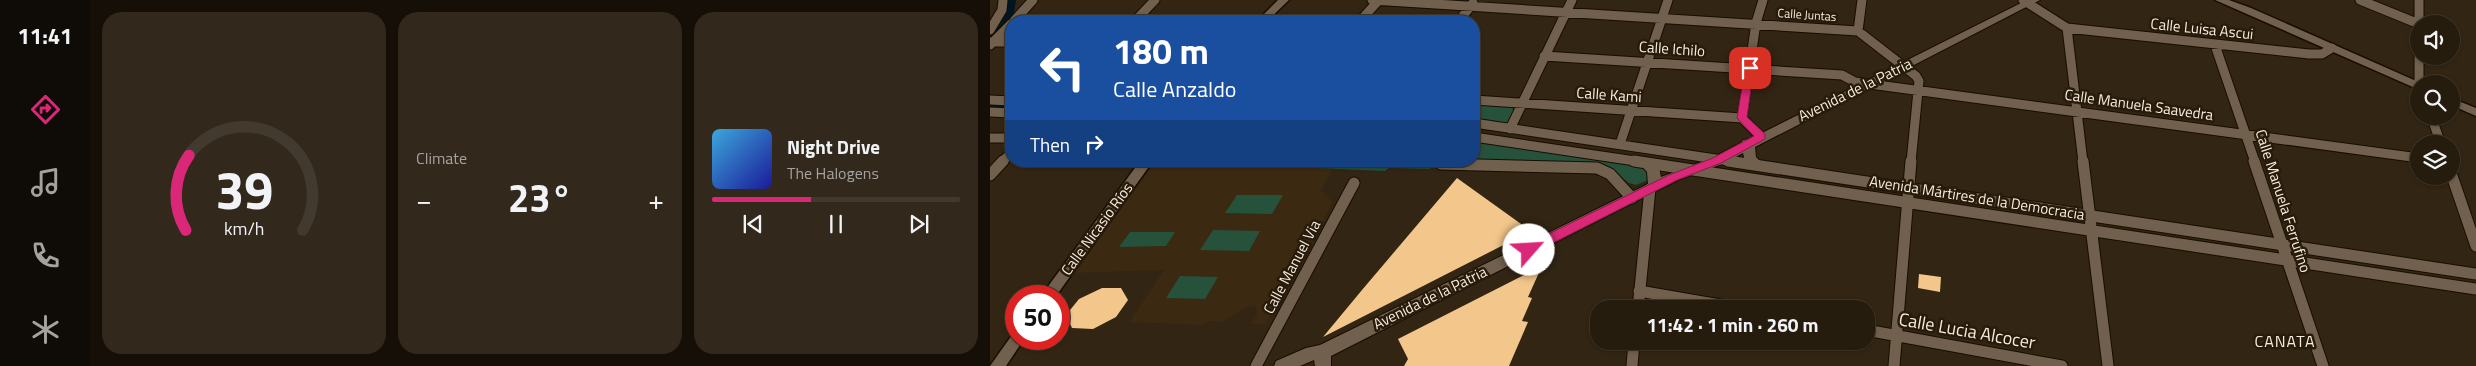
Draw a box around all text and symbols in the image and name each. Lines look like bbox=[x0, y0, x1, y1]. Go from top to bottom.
street label: Calle Juntas bbox=[1777, 3, 1837, 26]
street label: Calle Luisa Ascui bbox=[2149, 12, 2255, 45]
map controls bbox=[2410, 15, 2460, 185]
button: sound bbox=[2410, 15, 2460, 65]
text: 11:41 bbox=[18, 19, 72, 53]
text: 180 m bbox=[1113, 24, 1209, 78]
icon: left bbox=[1030, 35, 1095, 100]
street label: Calle Ichilo bbox=[1638, 35, 1706, 62]
pin bbox=[1729, 47, 1771, 89]
street label: Avenida de la Patria bbox=[1794, 52, 1916, 127]
icon: arrive bbox=[1736, 54, 1764, 82]
text: Calle Anzaldo bbox=[1113, 72, 1236, 106]
button: search bbox=[2410, 75, 2460, 125]
street label: Calle Kami bbox=[1576, 81, 1642, 108]
street label: Calle Manuela Saavedra bbox=[2063, 83, 2215, 126]
icon: directions bbox=[28, 92, 63, 127]
street label: Calle Manuela Ferrufino bbox=[2249, 126, 2317, 275]
text: Then bbox=[1030, 130, 1070, 159]
icon: right bbox=[1080, 130, 1108, 158]
text: Night Drive bbox=[787, 132, 880, 161]
button: layers bbox=[2410, 135, 2460, 185]
text: Climate bbox=[416, 146, 467, 170]
text: 39 bbox=[215, 150, 273, 229]
text: The Halogens bbox=[787, 161, 879, 185]
icon: music bbox=[28, 165, 63, 200]
text: 23° bbox=[508, 169, 572, 227]
street label: Avenida Mártires de la Democracia bbox=[1868, 169, 2087, 226]
street label: Calle Nicasio Ríos bbox=[1055, 177, 1138, 280]
text: − bbox=[416, 178, 432, 221]
text: + bbox=[648, 178, 664, 221]
icon: previous bbox=[739, 210, 767, 238]
icon: pause bbox=[822, 210, 850, 238]
icon: next bbox=[905, 210, 933, 238]
text: km/h bbox=[224, 215, 264, 242]
street label: Calle Manuel Via bbox=[1257, 215, 1326, 318]
position arrow bbox=[1502, 223, 1554, 275]
icon: phone bbox=[28, 238, 63, 273]
street label: Avenida de la Patria bbox=[1369, 260, 1491, 335]
speed limit sign: 50 bbox=[1005, 285, 1070, 350]
street label: Calle Lucia Alcocer bbox=[1897, 305, 2037, 356]
text: 11:42 · 1 min · 260 m bbox=[1646, 310, 1819, 339]
icon: climate bbox=[28, 312, 63, 347]
district label: CANATA bbox=[2254, 329, 2316, 353]

